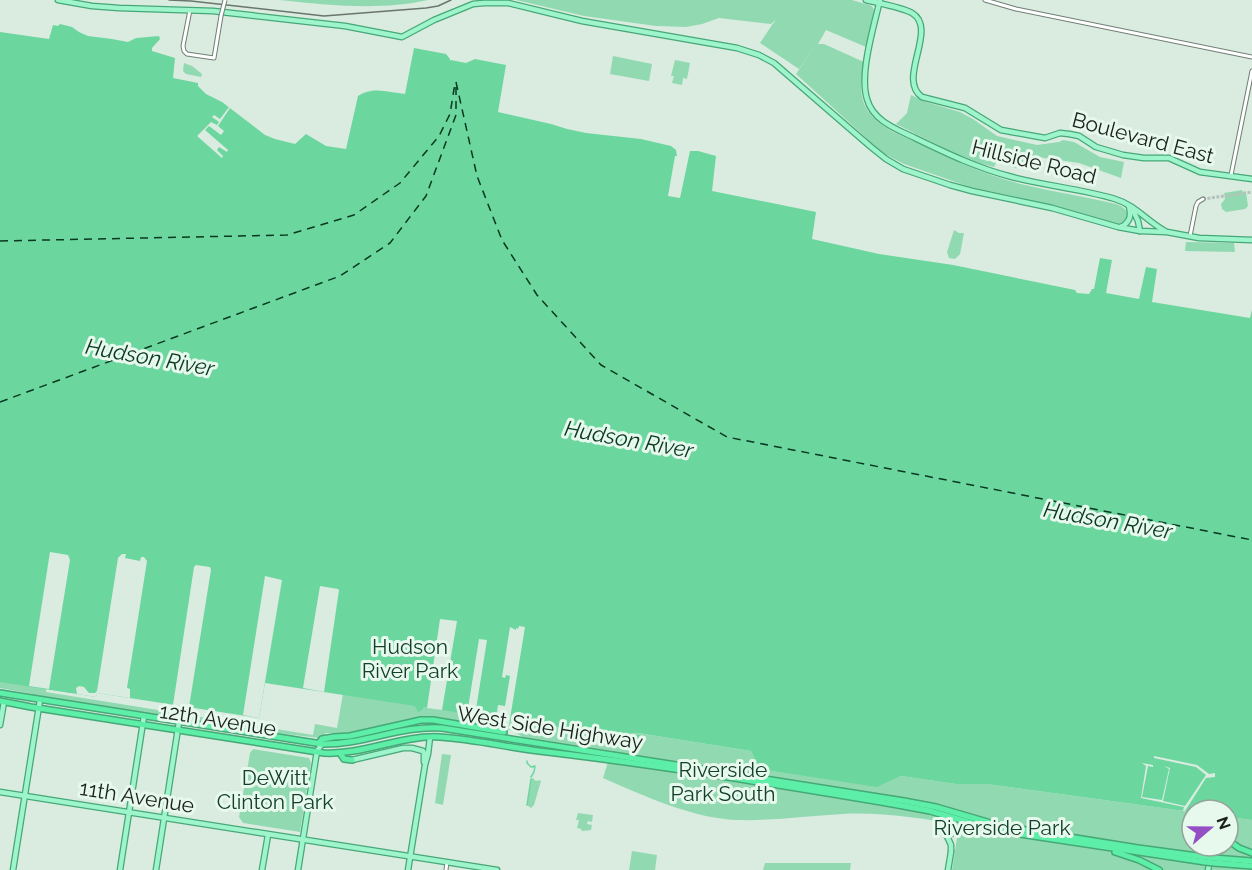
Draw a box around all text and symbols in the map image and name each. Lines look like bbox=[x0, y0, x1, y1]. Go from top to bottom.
street label: Boulevard East bbox=[1069, 107, 1217, 168]
street label: Hillside Road bbox=[969, 134, 1099, 189]
water label: Hudson River bbox=[84, 333, 218, 381]
water label: Hudson River bbox=[563, 415, 697, 463]
water label: Hudson River bbox=[1042, 496, 1176, 544]
park label: Hudson River Park bbox=[362, 634, 458, 683]
street label: 12th Avenue bbox=[158, 698, 278, 741]
street label: West Side Highway bbox=[455, 700, 645, 755]
park label: Riverside Park South bbox=[670, 757, 776, 806]
park label: DeWitt Clinton Park bbox=[217, 765, 333, 814]
street label: 11th Avenue bbox=[78, 775, 196, 818]
north arrow bbox=[1180, 798, 1240, 858]
text: N bbox=[1213, 814, 1235, 832]
park label: Riverside Park bbox=[933, 815, 1071, 840]

